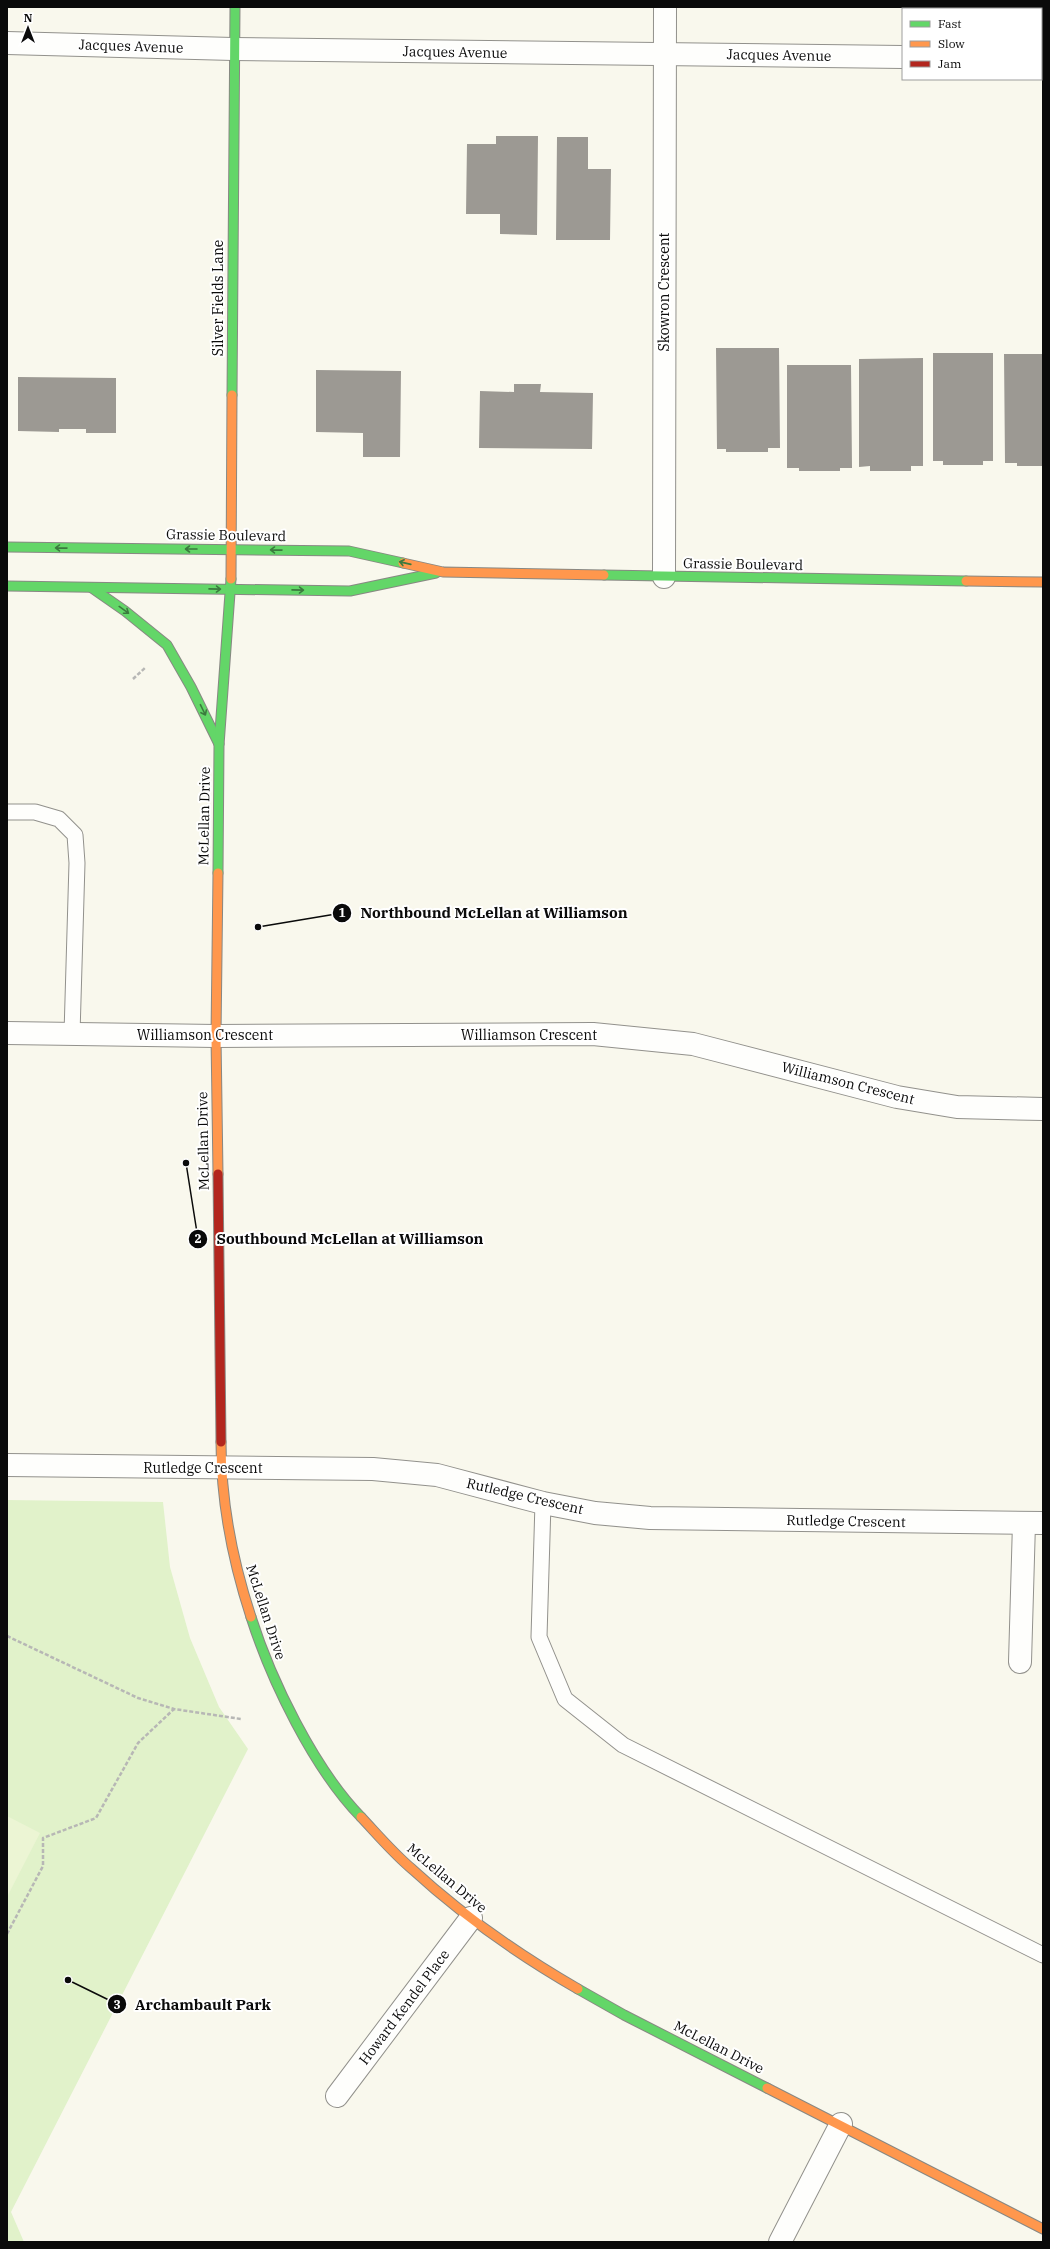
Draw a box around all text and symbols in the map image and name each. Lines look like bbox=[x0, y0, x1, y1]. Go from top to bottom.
north arrow bbox=[8, 8, 48, 48]
legend bbox=[902, 8, 1042, 80]
text: N bbox=[24, 11, 33, 25]
text: Fast bbox=[938, 16, 962, 31]
street label: Jacques Avenue bbox=[78, 35, 184, 57]
text: Slow bbox=[938, 36, 965, 51]
street label: Jacques Avenue bbox=[402, 42, 508, 62]
street label: Jacques Avenue bbox=[726, 45, 832, 65]
text: Jam bbox=[938, 56, 962, 71]
street label: Skowron Crescent bbox=[655, 232, 673, 352]
street label: Silver Fields Lane bbox=[209, 240, 227, 356]
street label: Grassie Boulevard bbox=[166, 525, 287, 545]
one-way arrow bbox=[55, 544, 68, 552]
one-way arrow bbox=[185, 545, 198, 553]
one-way arrow bbox=[270, 546, 283, 554]
street label: Grassie Boulevard bbox=[683, 554, 804, 574]
one-way arrow bbox=[399, 559, 412, 567]
one-way arrow bbox=[208, 585, 221, 593]
one-way arrow bbox=[291, 586, 304, 594]
one-way arrow bbox=[118, 606, 129, 614]
one-way arrow bbox=[200, 704, 207, 716]
street label: McLellan Drive bbox=[194, 766, 214, 866]
callout: Northbound McLellan at Williamson bbox=[332, 899, 636, 926]
text: Northbound McLellan at Williamson bbox=[360, 903, 628, 922]
text: 1 bbox=[338, 905, 346, 920]
street label: Williamson Crescent bbox=[137, 1026, 273, 1044]
street label: Williamson Crescent bbox=[461, 1026, 597, 1044]
street label: Williamson Crescent bbox=[780, 1058, 916, 1108]
street label: McLellan Drive bbox=[193, 1091, 213, 1191]
callout: Southbound McLellan at Williamson bbox=[188, 1225, 491, 1252]
text: Southbound McLellan at Williamson bbox=[216, 1229, 484, 1248]
text: 2 bbox=[194, 1231, 202, 1246]
street label: Rutledge Crescent bbox=[143, 1459, 263, 1477]
street label: Rutledge Crescent bbox=[465, 1474, 585, 1518]
street label: Rutledge Crescent bbox=[786, 1511, 906, 1531]
street label: McLellan Drive bbox=[242, 1562, 290, 1662]
street label: McLellan Drive bbox=[403, 1839, 491, 1917]
street label: Howard Kendel Place bbox=[355, 1946, 453, 2068]
callout: Archambault Park bbox=[107, 1991, 279, 2018]
text: Archambault Park bbox=[135, 1995, 272, 2014]
text: 3 bbox=[113, 1997, 121, 2012]
street label: McLellan Drive bbox=[671, 2017, 767, 2077]

